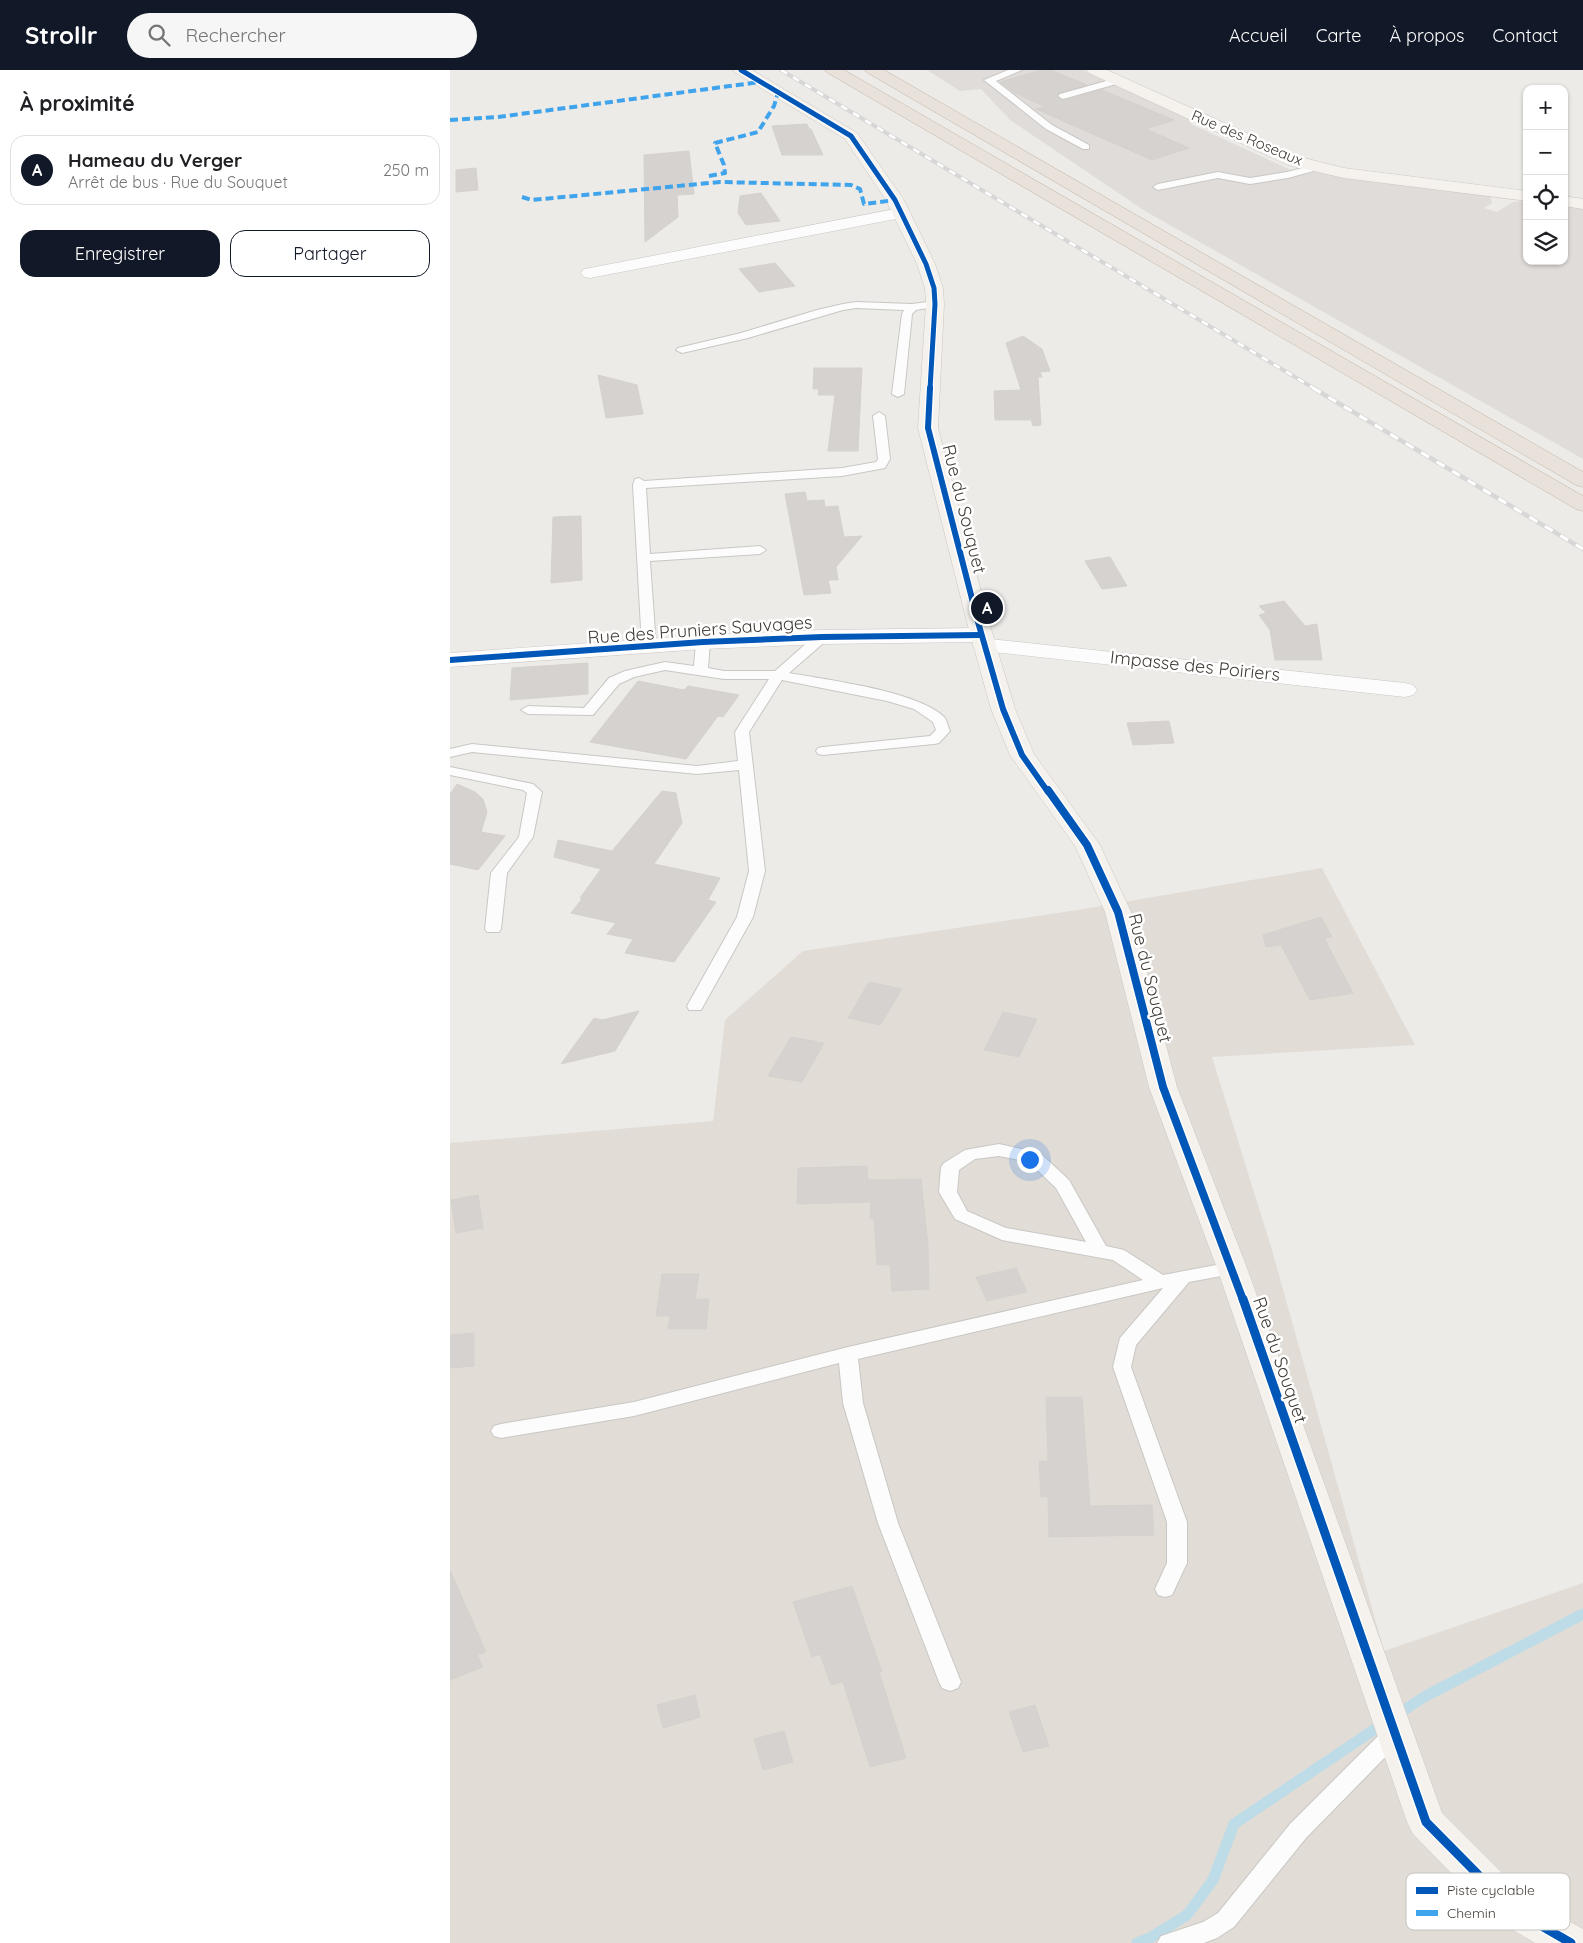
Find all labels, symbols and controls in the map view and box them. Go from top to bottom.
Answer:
search box [127,13,477,58]
text: Strollr [25,20,97,50]
icon: search [145,21,173,49]
text: Rechercher [185,23,286,47]
text: Accueil [1229,24,1288,47]
text: Carte [1316,24,1361,47]
text: À propos [1389,24,1465,47]
text: Contact [1493,24,1558,47]
map controls [1523,85,1568,265]
button: + [1523,85,1568,130]
text: À proximité [20,90,135,116]
street label: Rue des Roseaux [1189,106,1306,170]
button: − [1523,130,1568,175]
text: Hameau du Verger [68,148,242,172]
text: A [32,160,42,180]
text: 250 m [383,160,429,180]
text: Arrêt de bus · Rue du Souquet [68,172,288,192]
button: locate [1523,175,1568,220]
button: layers [1523,220,1568,265]
button: Enregistrer [20,230,220,277]
button: Partager [230,230,430,277]
street label: Rue du Souquet [937,442,992,576]
pin: A [971,589,1003,627]
street label: Rue des Pruniers Sauvages [587,610,813,649]
street label: Impasse des Poiriers [1109,645,1281,686]
street label: Rue du Souquet [1123,911,1178,1045]
your location [1017,1147,1043,1173]
street label: Rue du Souquet [1248,1294,1313,1426]
legend [1406,1873,1570,1930]
text: Piste cyclable [1447,1881,1535,1899]
text: Chemin [1447,1904,1496,1922]

